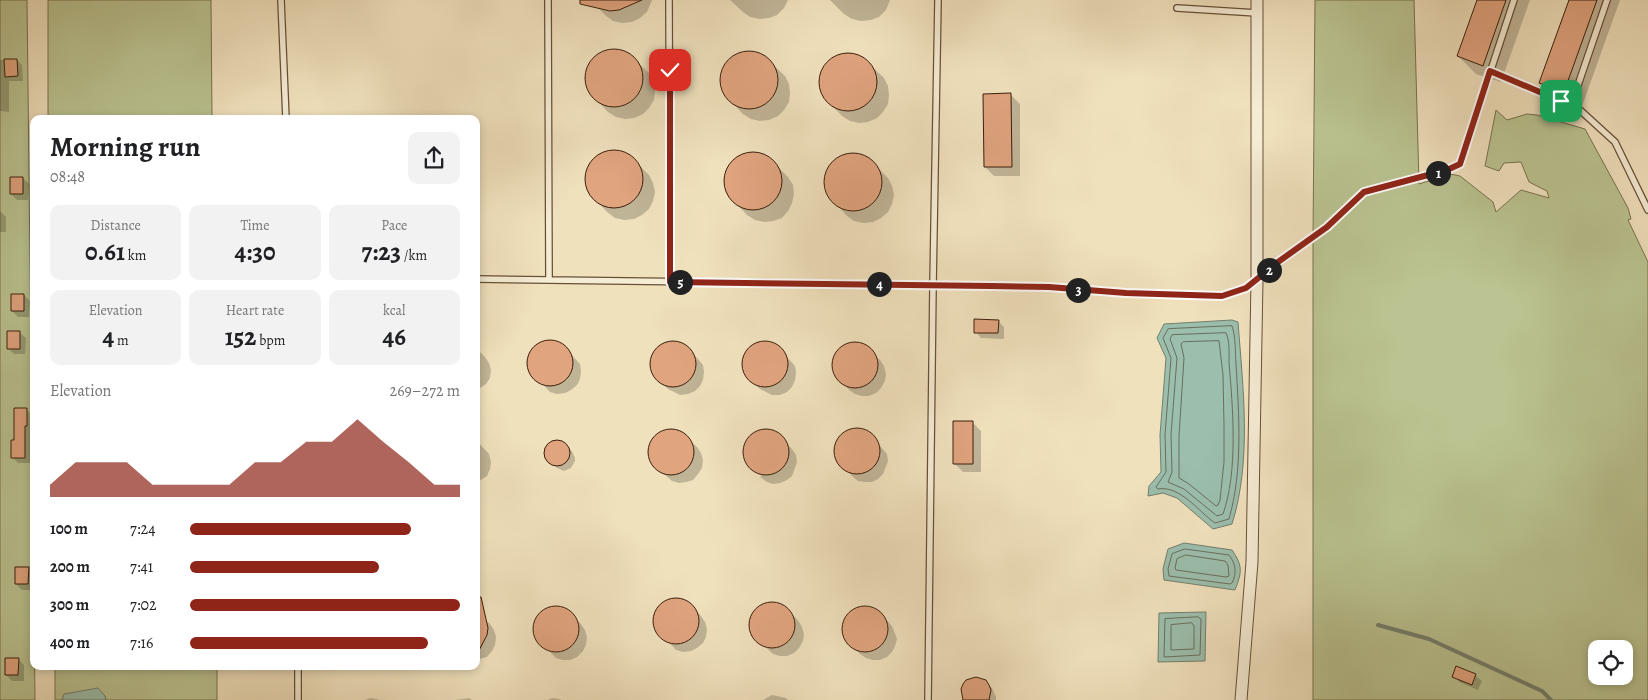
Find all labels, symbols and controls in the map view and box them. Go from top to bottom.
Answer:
pin [649,49,691,91]
icon: check [656,56,684,84]
pin [1540,80,1582,122]
icon: arrive [1547,87,1575,115]
text: Morning run [50,128,200,166]
button: share [408,132,460,184]
pin: 1 [1426,160,1450,186]
text: 1 [1436,164,1441,183]
text: 08:48 [50,166,85,188]
text: Distance [91,216,141,235]
text: Time [240,216,270,235]
text: Pace [381,216,407,235]
text: 0.61 [85,235,125,269]
text: 4:30 [234,235,276,269]
text: 7:23 [362,235,401,269]
text: km [125,246,146,265]
text: /km [401,246,427,265]
pin: 2 [1256,258,1282,282]
text: 2 [1266,261,1273,280]
pin: 5 [668,270,692,294]
pin: 4 [866,272,892,296]
text: 5 [678,273,683,292]
text: 4 [876,275,883,294]
pin: 3 [1066,278,1090,302]
text: 3 [1075,281,1082,300]
text: Elevation [89,301,143,320]
text: Heart rate [226,301,284,320]
text: kcal [383,301,406,320]
text: 4 [103,320,114,354]
text: 152 [225,320,256,354]
text: 46 [383,320,406,354]
text: m [114,331,129,350]
text: bpm [256,331,285,350]
text: Elevation [50,380,111,402]
text: 269–272 m [390,380,460,402]
text: 100 m [50,518,88,540]
text: 7:24 [130,518,155,540]
text: 200 m [50,556,90,578]
text: 7:41 [130,556,153,578]
text: 300 m [50,594,89,616]
text: 7:02 [130,594,157,616]
text: 400 m [50,632,90,654]
text: 7:16 [130,632,153,654]
map controls [1588,640,1633,685]
button: locate [1588,640,1633,685]

